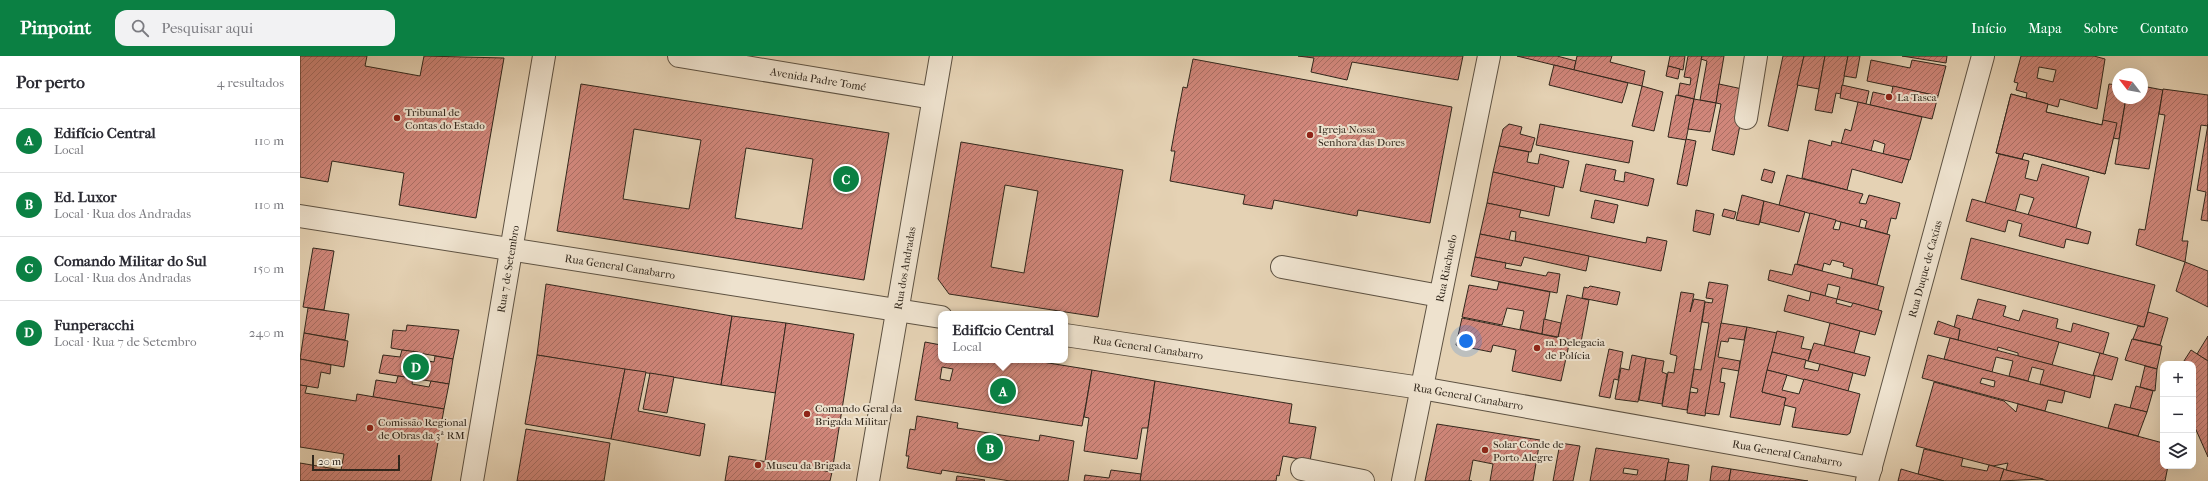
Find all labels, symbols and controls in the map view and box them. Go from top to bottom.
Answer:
search box [115,10,395,46]
text: Pinpoint [20,17,91,39]
icon: search [129,17,151,39]
text: Pesquisar aqui [161,19,253,37]
text: Início [1971,20,2006,37]
text: Mapa [2028,20,2062,37]
text: Sobre [2084,20,2118,37]
text: Contato [2140,20,2188,37]
street label: Avenida Padre Tomé [768,64,868,93]
north arrow [2112,68,2148,104]
text: Por perto [16,72,85,92]
text: 4 resultados [217,75,284,90]
place label: La Tasca [1897,91,1938,104]
marker: La Tasca [1884,92,1894,102]
place label: Tribunal de Contas do Estado [405,106,485,132]
marker: Tribunal de Contas do Estado [392,113,402,123]
place label: Igreja Nossa Senhora das Dores [1318,123,1405,149]
text: Edifício Central [54,124,156,142]
marker: Igreja Nossa Senhora das Dores [1305,130,1315,140]
text: A [25,133,33,148]
text: 110 m [254,133,284,148]
text: Local [54,142,84,157]
pin: C [833,164,859,194]
text: Ed. Luxor [54,188,117,206]
text: B [25,197,33,212]
text: 110 m [254,197,284,212]
text: Local · Rua dos Andradas [54,206,191,221]
street label: Rua Duque de Caxias [1905,219,1944,319]
street label: Rua 7 de Setembro [494,224,522,314]
street label: Rua dos Andradas [891,226,918,311]
street label: Rua Riachuelo [1433,233,1459,303]
street label: Rua General Canabarro [564,251,677,282]
text: Comando Militar do Sul [54,252,207,270]
text: C [25,261,33,276]
text: 150 m [253,261,284,276]
text: Local · Rua dos Andradas [54,270,191,285]
popup [938,311,1068,363]
text: Funperacchi [54,316,134,334]
text: Edifício Central [952,321,1054,339]
text: D [24,325,34,340]
text: 240 m [249,325,284,340]
your location [1456,331,1476,351]
street label: Rua General Canabarro [1092,333,1205,362]
text: Local · Rua 7 de Setembro [54,334,197,349]
place label: 1a. Delegacia de Polícia [1545,336,1606,362]
text: Local [952,339,982,354]
marker: 1a. Delegacia de Polícia [1532,343,1542,353]
pin: D [403,352,429,382]
map controls [2160,361,2196,469]
button: + [2160,361,2196,397]
pin: A [990,376,1016,406]
street label: Rua General Canabarro [1412,380,1525,413]
button: − [2160,397,2196,433]
place label: Comando Geral da Brigada Militar [815,402,903,428]
marker: Comando Geral da Brigada Militar [802,409,812,419]
place label: Comissão Regional de Obras da 3ª RM [378,416,467,442]
marker: Comissão Regional de Obras da 3ª RM [365,423,375,433]
pin: B [977,433,1003,463]
button: layers [2160,433,2196,469]
street label: Rua General Canabarro [1731,437,1844,469]
place label: Solar Conde de Porto Alegre [1493,438,1564,464]
marker: Solar Conde de Porto Alegre [1480,445,1490,455]
scale bar [312,453,400,472]
text: 20 m [318,455,341,468]
place label: Museu da Brigada [766,459,852,472]
marker: Museu da Brigada [753,460,763,470]

